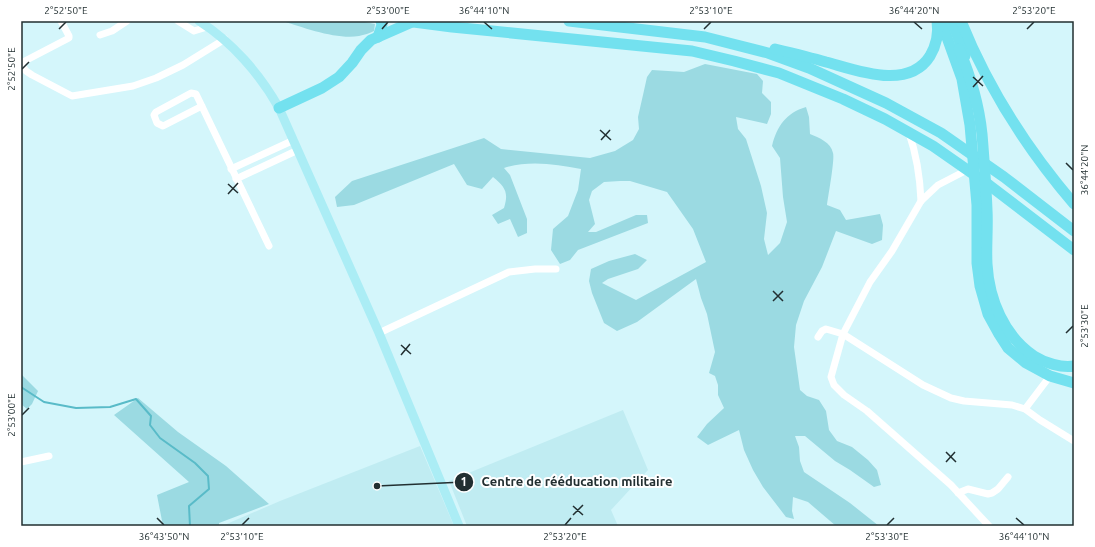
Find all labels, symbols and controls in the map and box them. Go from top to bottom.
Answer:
text: 2°52'50"E [44,5,88,16]
text: 2°53'00"E [366,5,410,16]
text: 36°44'10"N [459,5,509,16]
text: 2°53'10"E [689,5,733,16]
text: 36°44'20"N [889,5,939,16]
text: 2°53'20"E [1012,5,1056,16]
text: 2°52'50"E [6,47,17,91]
text: 36°44'20"N [1079,145,1090,195]
text: 2°53'30"E [1079,304,1090,348]
text: 2°53'00"E [6,393,17,437]
callout: Centre de rééducation militaire [454,469,680,494]
text: Centre de rééducation militaire [482,474,672,488]
text: 1 [461,475,467,488]
text: 36°43'50"N [139,531,189,542]
text: 2°53'10"E [220,531,264,542]
text: 2°53'20"E [543,531,587,542]
text: 2°53'30"E [865,531,909,542]
text: 36°44'10"N [999,531,1049,542]

